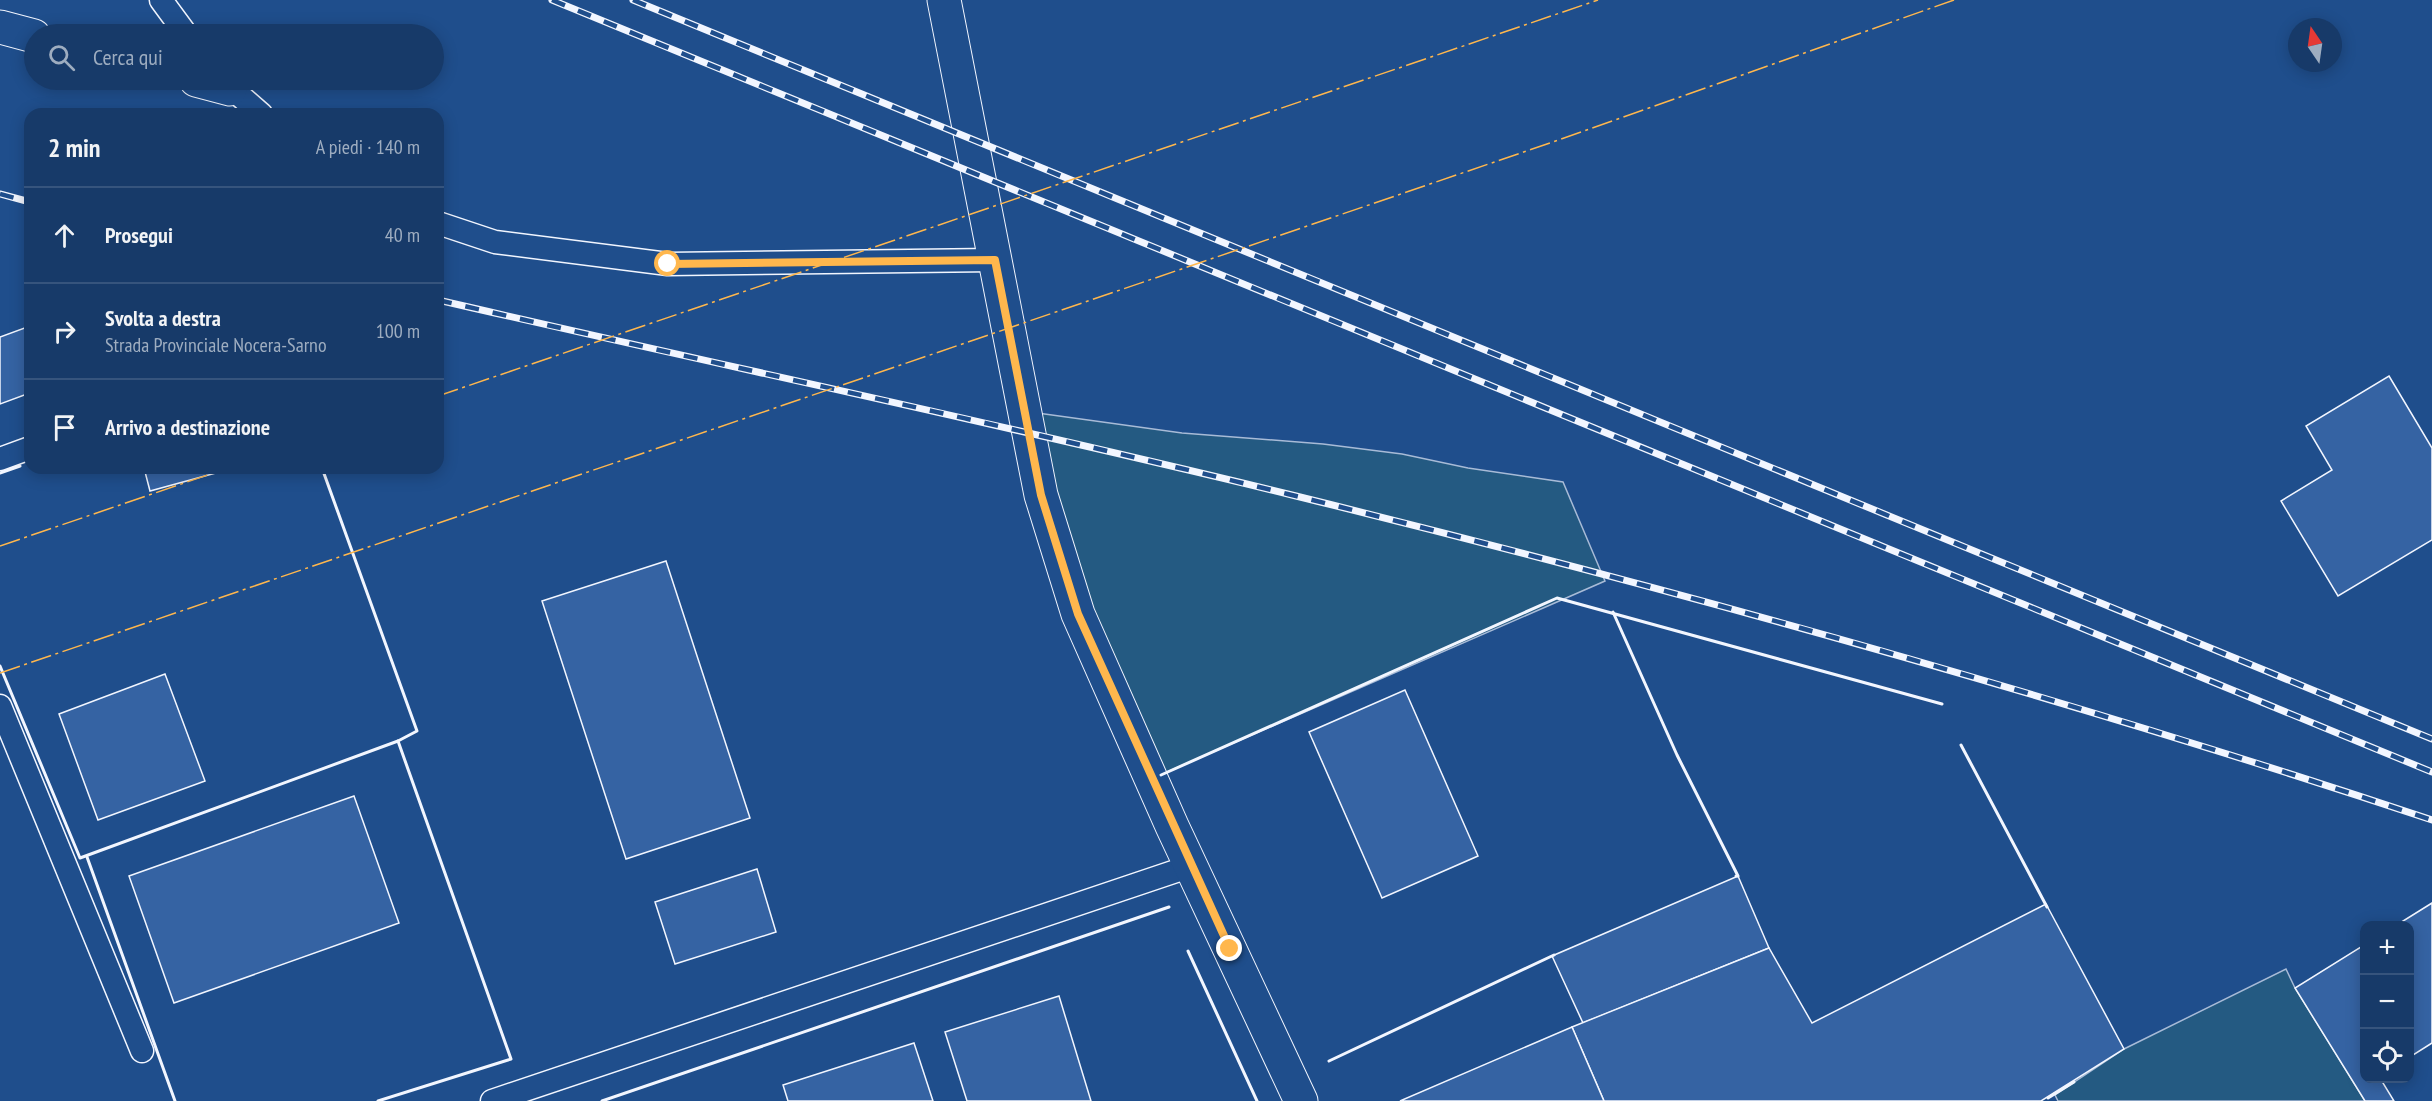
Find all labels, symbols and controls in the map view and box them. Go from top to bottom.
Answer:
north arrow [2288,18,2342,72]
search box [24,24,444,90]
icon: search [45,41,78,74]
text: Cerca qui [93,43,163,71]
text: 2 min [48,131,101,164]
text: A piedi · 140 m [316,134,420,160]
icon: ahead [48,219,81,252]
text: Prosegui [105,221,173,249]
text: 40 m [385,222,420,248]
route start [654,250,680,276]
text: Svolta a destra [105,304,221,332]
icon: right [48,315,81,348]
text: 100 m [376,318,420,344]
text: Strada Provinciale Nocera-Sarno [105,332,327,358]
icon: arrive [48,411,81,444]
text: Arrivo a destinazione [105,413,270,441]
map controls [2360,921,2414,1083]
button: + [2360,921,2414,975]
route end [1216,935,1242,961]
button: − [2360,975,2414,1029]
button: locate [2360,1029,2414,1083]

